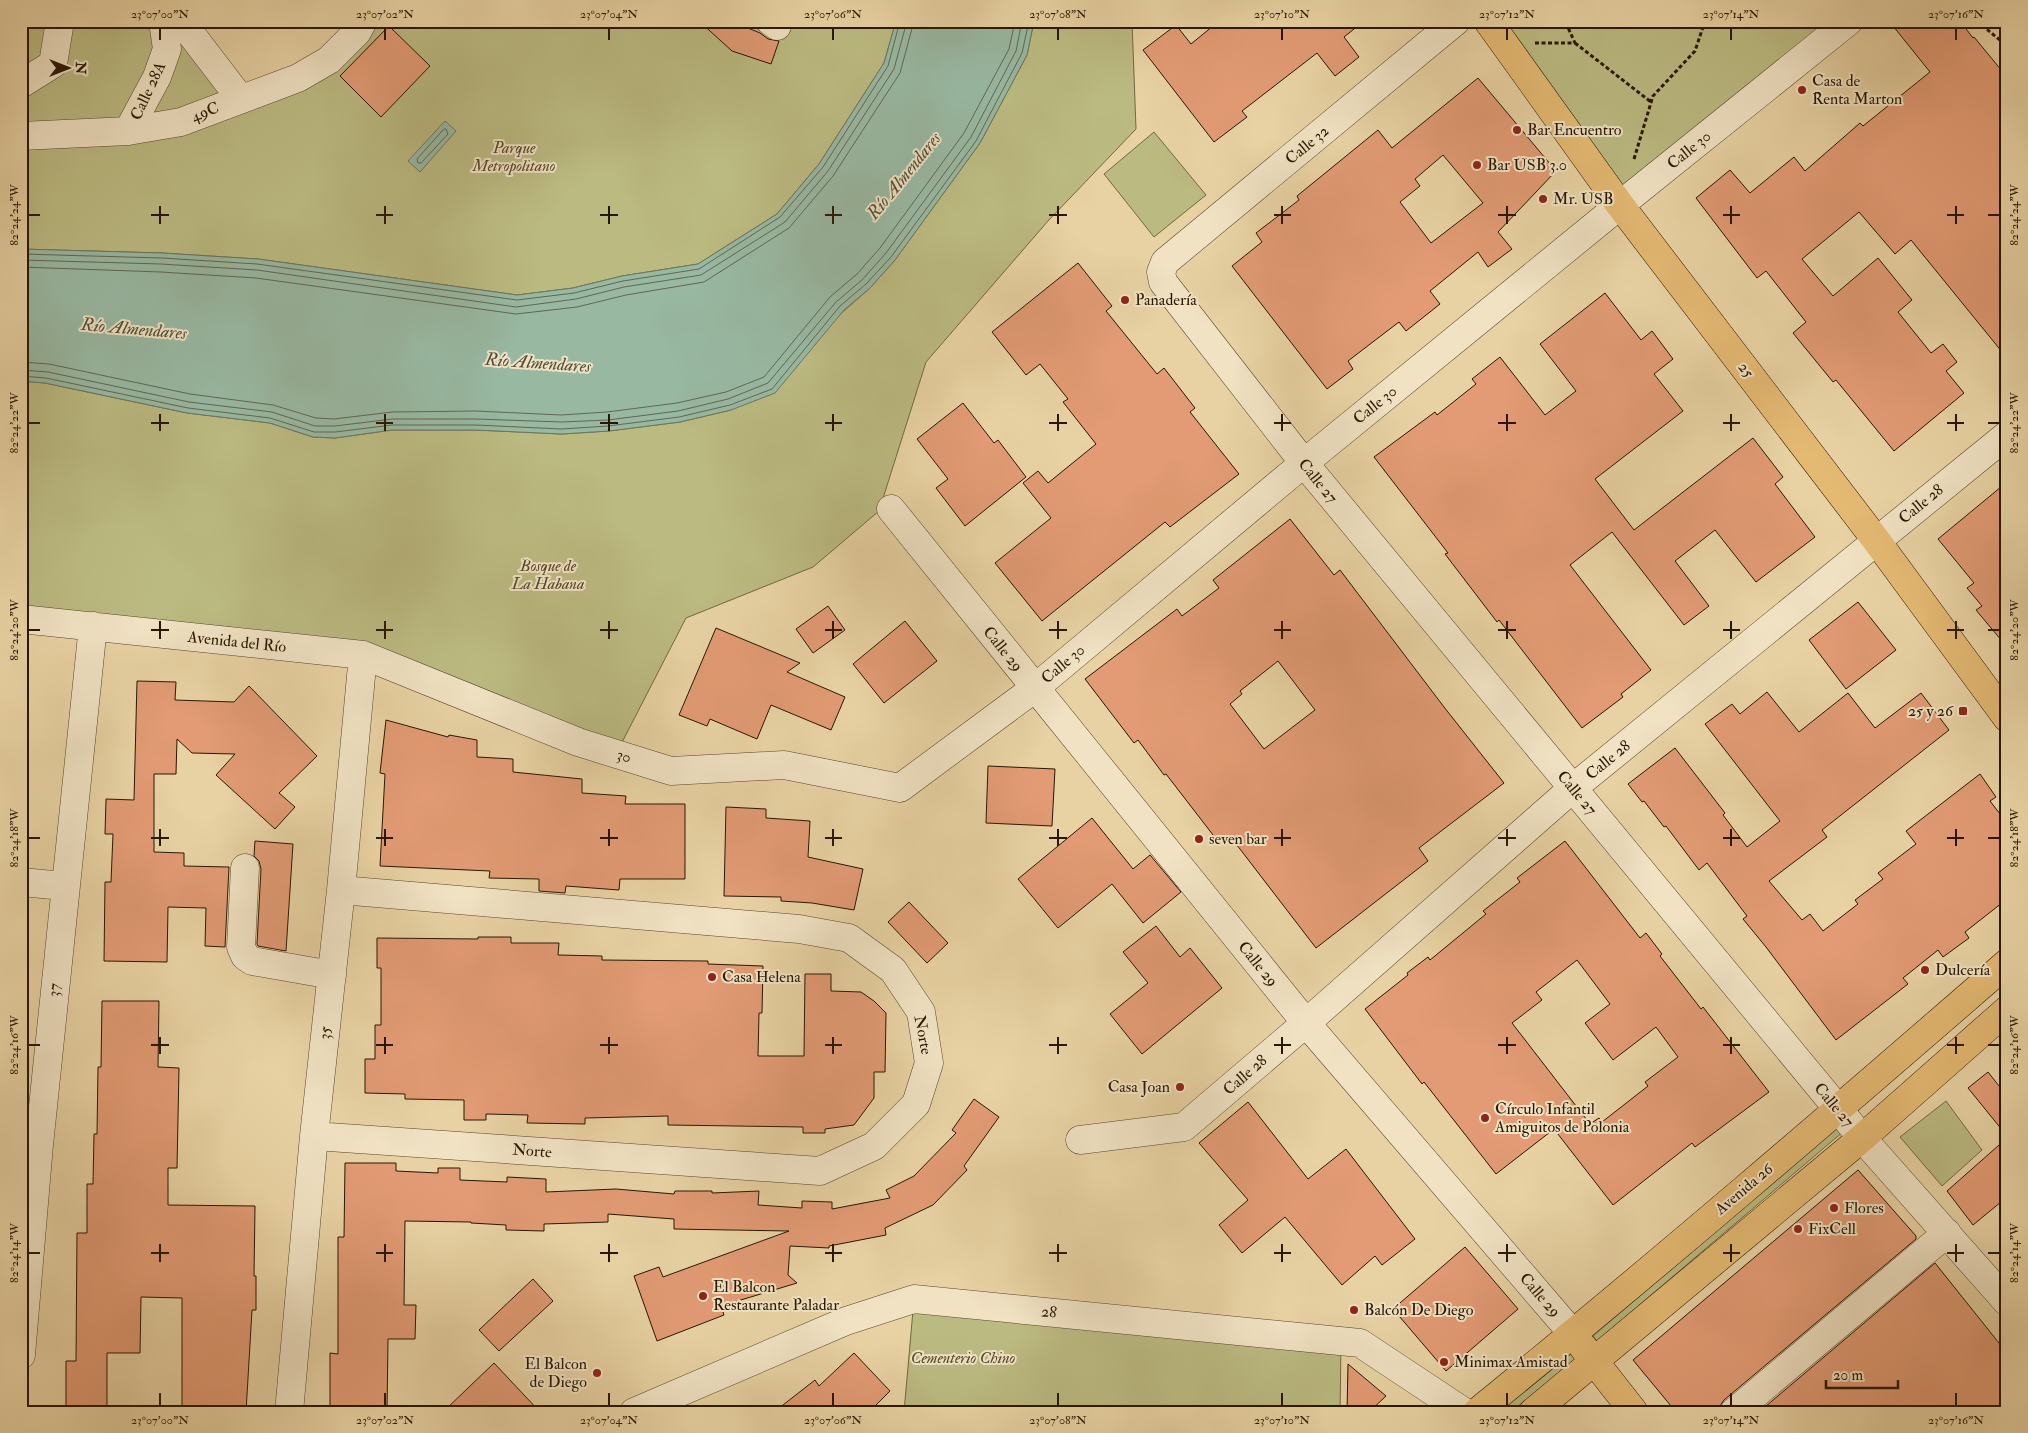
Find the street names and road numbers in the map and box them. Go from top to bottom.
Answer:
street label: Calle 28A [126,59,170,123]
street label: 49C [188,97,222,127]
street label: Calle 32 [1281,121,1333,169]
street label: Calle 30 [1663,126,1715,174]
street label: 25 [1733,358,1759,382]
street label: Calle 30 [1349,381,1401,429]
street label: Calle 27 [1294,455,1342,508]
street label: Calle 28 [1894,480,1948,528]
street label: Calle 29 [979,622,1027,676]
street label: Avenida del Río [186,627,287,657]
street label: Calle 30 [1037,640,1089,688]
street label: Calle 28 [1581,736,1635,784]
street label: 30 [614,744,634,768]
street label: Calle 27 [1553,767,1602,820]
street label: Calle 29 [1234,937,1282,991]
street label: 37 [43,982,65,998]
street label: Norte [909,1014,937,1057]
street label: 35 [314,1025,336,1041]
street label: Calle 28 [1219,1050,1272,1100]
street label: Calle 27 [1810,1079,1859,1132]
street label: Norte [512,1140,553,1162]
street label: Avenida 26 [1710,1158,1778,1220]
street label: Calle 29 [1515,1269,1565,1321]
street label: 28 [1040,1301,1058,1323]

